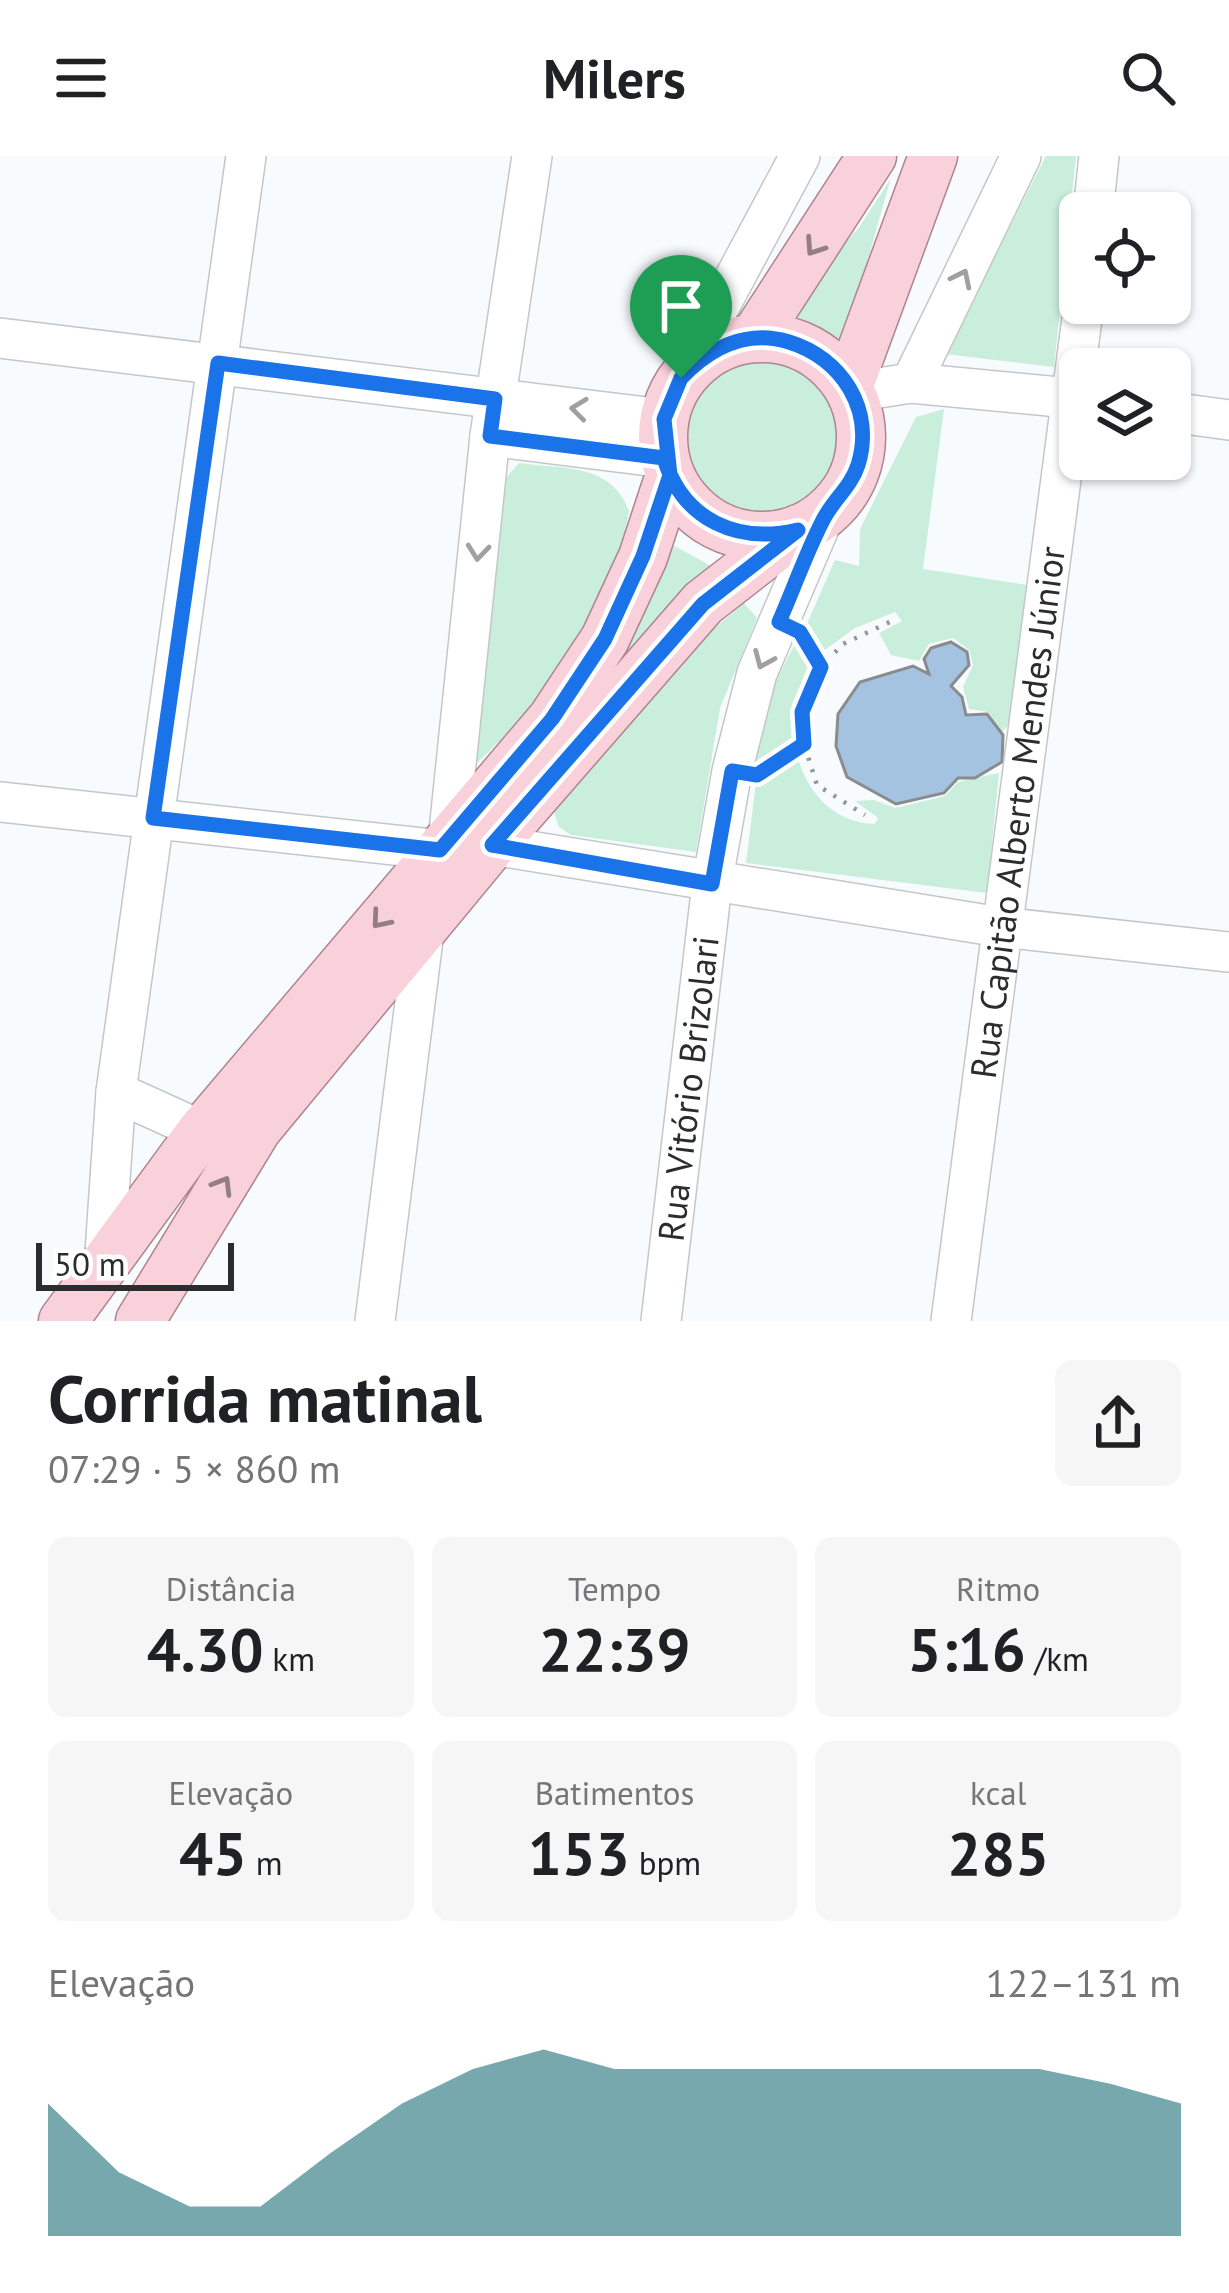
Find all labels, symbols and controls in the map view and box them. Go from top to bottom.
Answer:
text: Milers [543,43,686,113]
icon: menu [48,45,114,111]
icon: search [1115,45,1181,111]
map controls [1059,192,1191,480]
button: locate [1059,192,1191,324]
one-way arrow [806,234,828,256]
pin [630,255,732,378]
one-way arrow [948,269,971,290]
icon: arrive [648,273,714,339]
button: layers [1059,348,1191,480]
one-way arrow [570,397,589,423]
one-way arrow [466,543,491,562]
street label: Rua Capitão Alberto Mendes Júnior [959,544,1075,1081]
one-way arrow [753,649,777,670]
one-way arrow [373,906,394,928]
street label: Rua Vitório Brizolari [646,933,729,1244]
one-way arrow [208,1176,231,1198]
scale bar [36,1237,234,1290]
text: 50 m [54,1242,126,1285]
text: Corrida matinal [48,1355,482,1440]
button: share [1055,1360,1181,1486]
text: 07:29 · 5 × 860 m [48,1443,340,1494]
text: Distância [166,1567,296,1610]
text: Tempo [568,1567,661,1610]
text: Ritmo [956,1567,1040,1610]
text: 4.30 [147,1610,264,1688]
text: 22:39 [538,1610,691,1688]
text: 5:16 [908,1610,1026,1688]
text: km [264,1637,315,1680]
text: /km [1026,1637,1089,1680]
text: Elevação [169,1771,293,1814]
text: Batimentos [535,1771,694,1814]
text: kcal [970,1771,1026,1814]
text: 45 [179,1814,247,1892]
text: 153 [528,1814,630,1892]
text: 285 [947,1814,1049,1892]
text: m [247,1841,283,1884]
text: bpm [630,1841,701,1884]
text: Elevação [48,1957,195,2008]
text: 122–131 m [986,1957,1181,2008]

